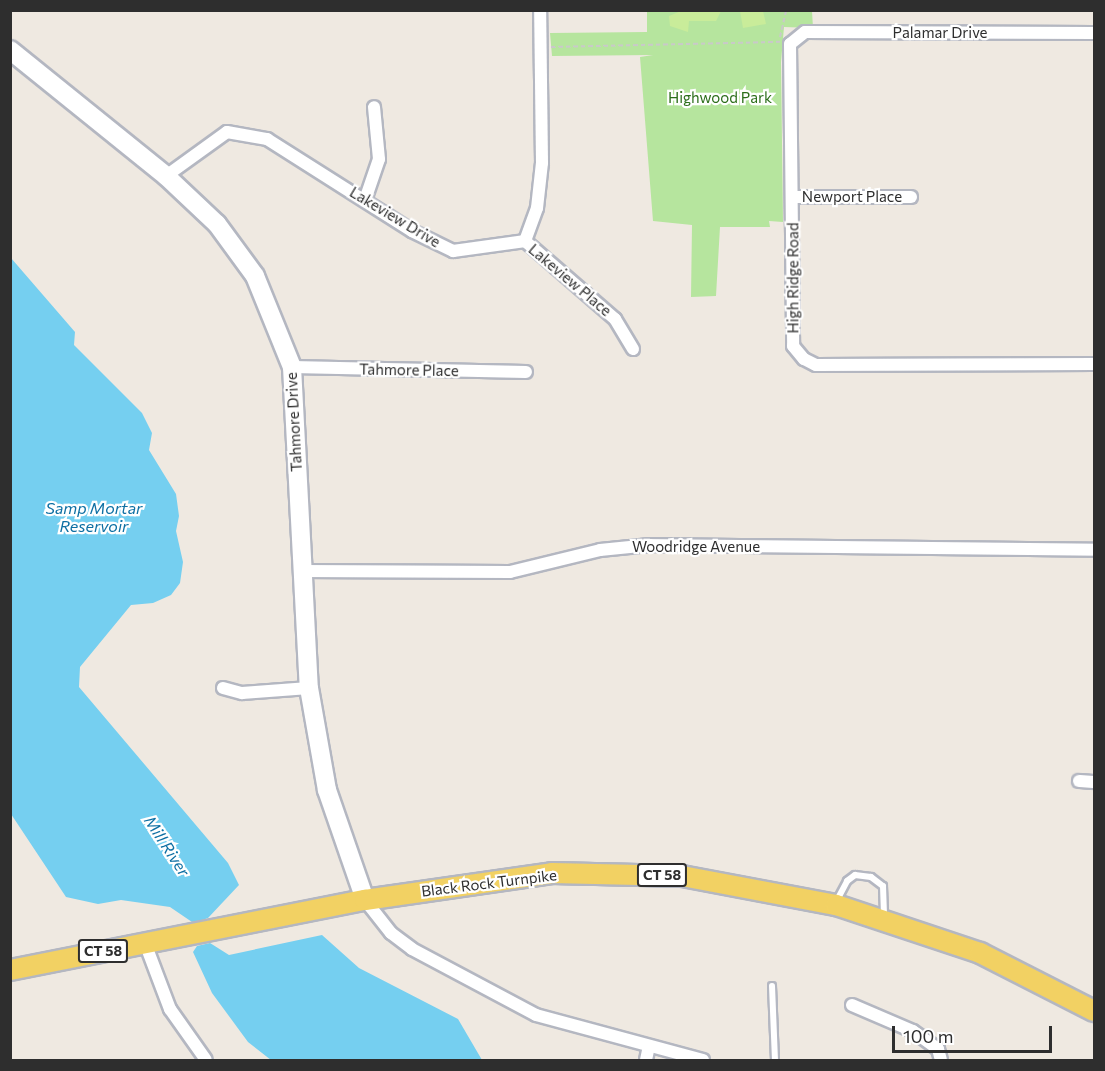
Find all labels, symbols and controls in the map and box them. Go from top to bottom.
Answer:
street label: Palamar Drive [893,24,987,42]
park label: Highwood Park [668,89,772,107]
street label: Lakeview Drive [347,183,443,251]
street label: Newport Place [802,188,902,206]
street label: High Ridge Road [784,222,802,334]
street label: Lakeview Place [525,240,615,320]
street label: Tahmore Place [359,360,459,380]
street label: Tahmore Drive [282,372,306,472]
water label: Samp Mortar Reservoir [46,498,142,536]
street label: Woodridge Avenue [632,538,760,556]
water label: Mill River [140,812,194,880]
road number: CT 58 [636,864,688,886]
street label: Black Rock Turnpike [420,866,558,900]
road number: CT 58 [78,940,128,962]
scale bar [895,1014,1056,1052]
text: 100 m [903,1025,953,1047]

